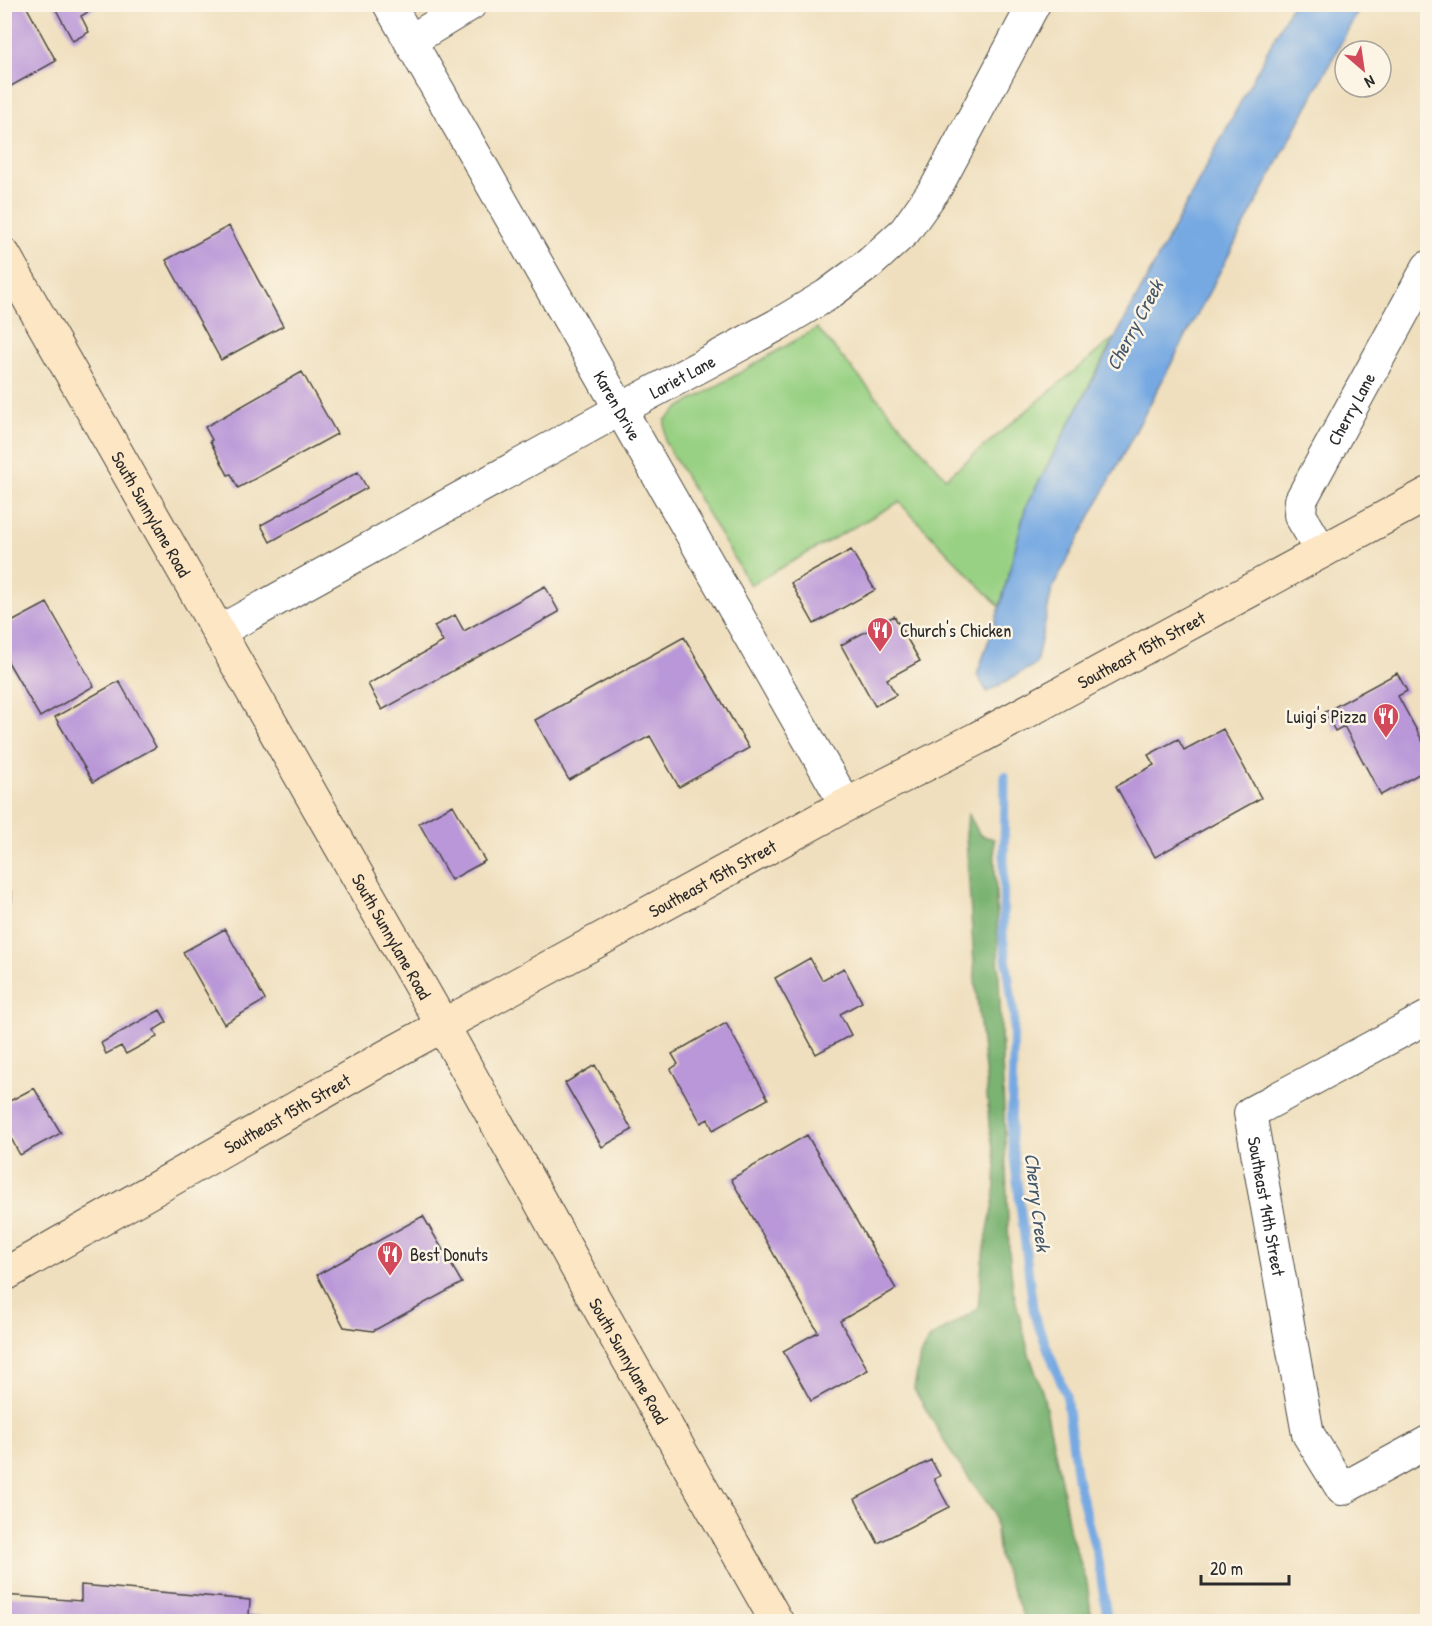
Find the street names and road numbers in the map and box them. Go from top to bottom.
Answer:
street label: Lariet Lane [645,348,719,404]
street label: Karen Drive [588,366,648,445]
street label: Cherry Lane [1321,368,1381,450]
street label: South Sunnylane Road [106,447,197,581]
street label: Southeast 15th Street [1073,604,1210,694]
street label: Southeast 15th Street [644,833,781,923]
street label: South Sunnylane Road [346,869,438,1004]
street label: Southeast 15th Street [219,1067,356,1159]
street label: Southeast 14th Street [1242,1135,1292,1279]
street label: South Sunnylane Road [583,1293,675,1428]

